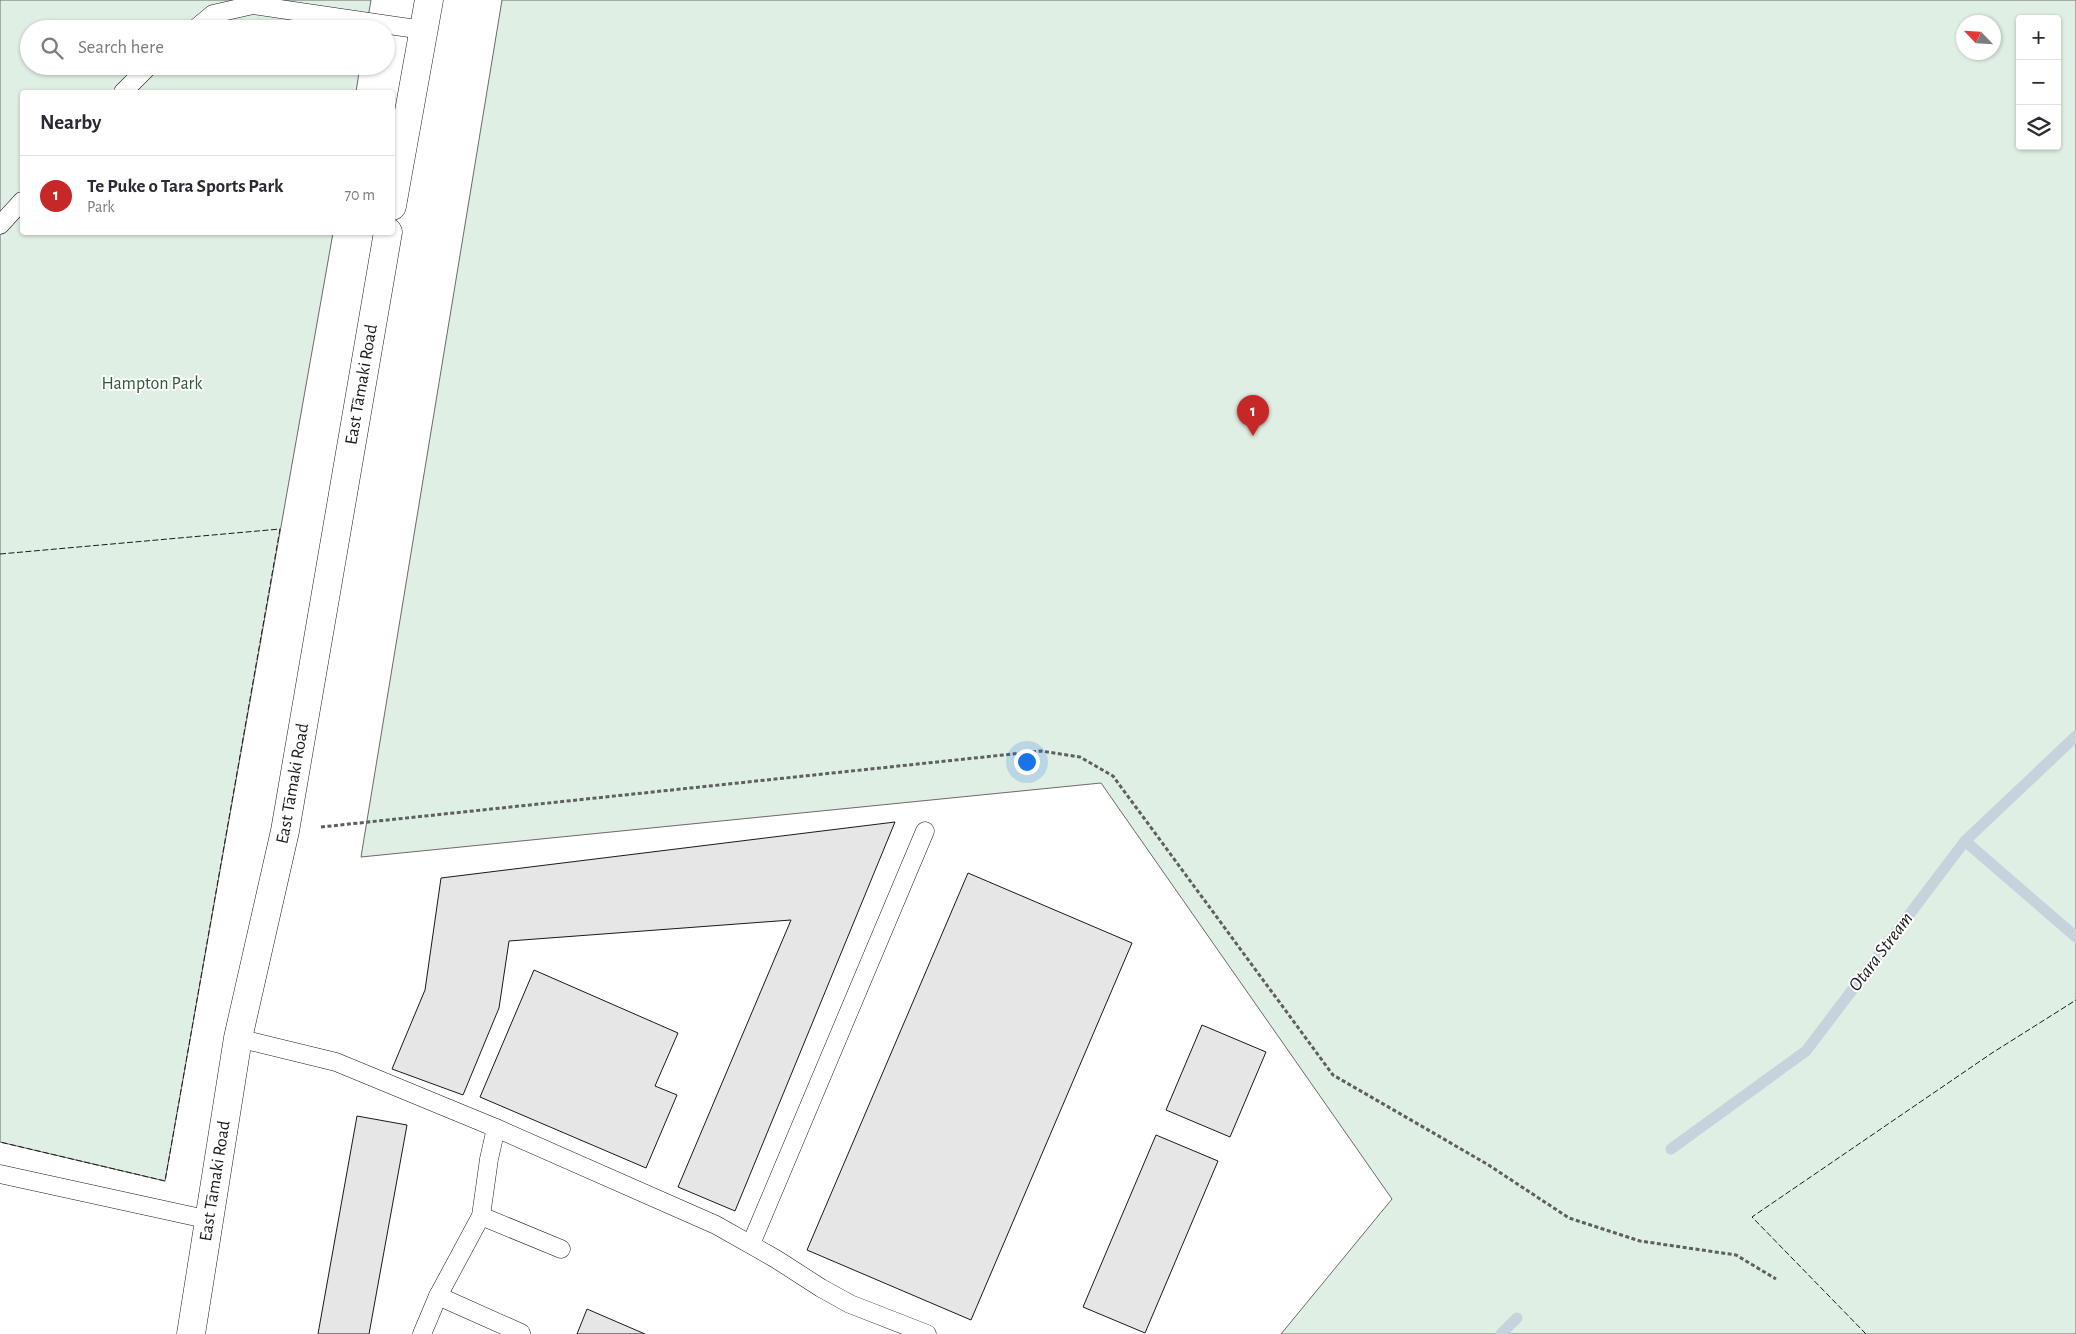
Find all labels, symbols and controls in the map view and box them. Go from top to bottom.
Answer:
north arrow [1956,15,2001,60]
map controls [2016,15,2061,150]
button: + [2016,15,2061,60]
search box [20,20,395,75]
icon: search [38,34,66,62]
text: Search here [78,38,164,57]
button: − [2016,60,2061,105]
button: layers [2016,105,2061,150]
text: Nearby [40,112,101,133]
text: Te Puke o Tara Sports Park [87,177,283,196]
text: 1 [53,187,59,203]
text: 70 m [344,187,375,203]
text: Park [87,199,115,215]
street label: East Tāmaki Road [343,323,381,446]
park label: Hampton Park [101,375,203,393]
pin: 1 [1237,395,1269,436]
street label: East Tāmaki Road [273,722,312,846]
your location [1014,749,1040,775]
water label: Otara Stream [1845,909,1917,995]
street label: East Tāmaki Road [197,1119,234,1243]

